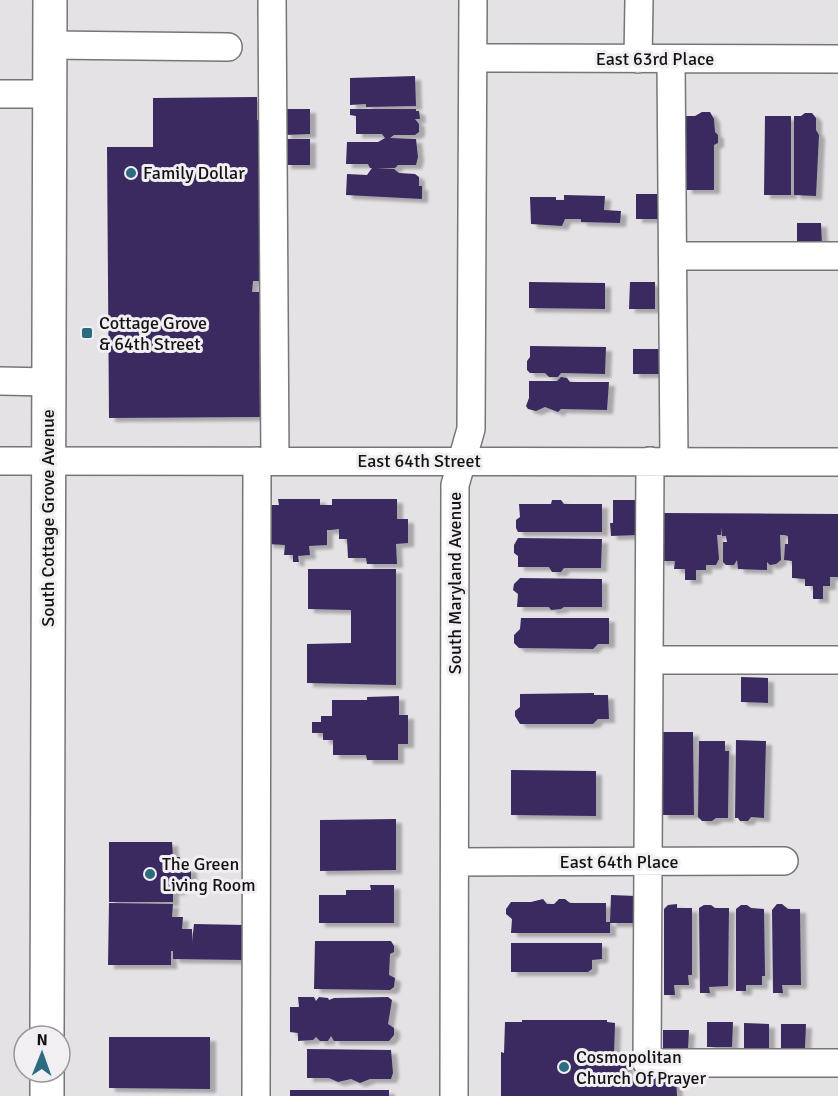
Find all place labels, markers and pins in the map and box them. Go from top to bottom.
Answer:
place label: Family Dollar [143,162,245,184]
marker: Family Dollar [124,166,138,180]
place label: Cottage Grove & 64th Street [99,312,207,355]
marker: Cottage Grove & 64th Street [80,326,94,340]
place label: The Green Living Room [162,853,256,896]
marker: The Green Living Room [143,867,157,881]
place label: Cosmopolitan Church Of Prayer [576,1046,706,1089]
marker: Cosmopolitan Church Of Prayer [557,1060,571,1074]

